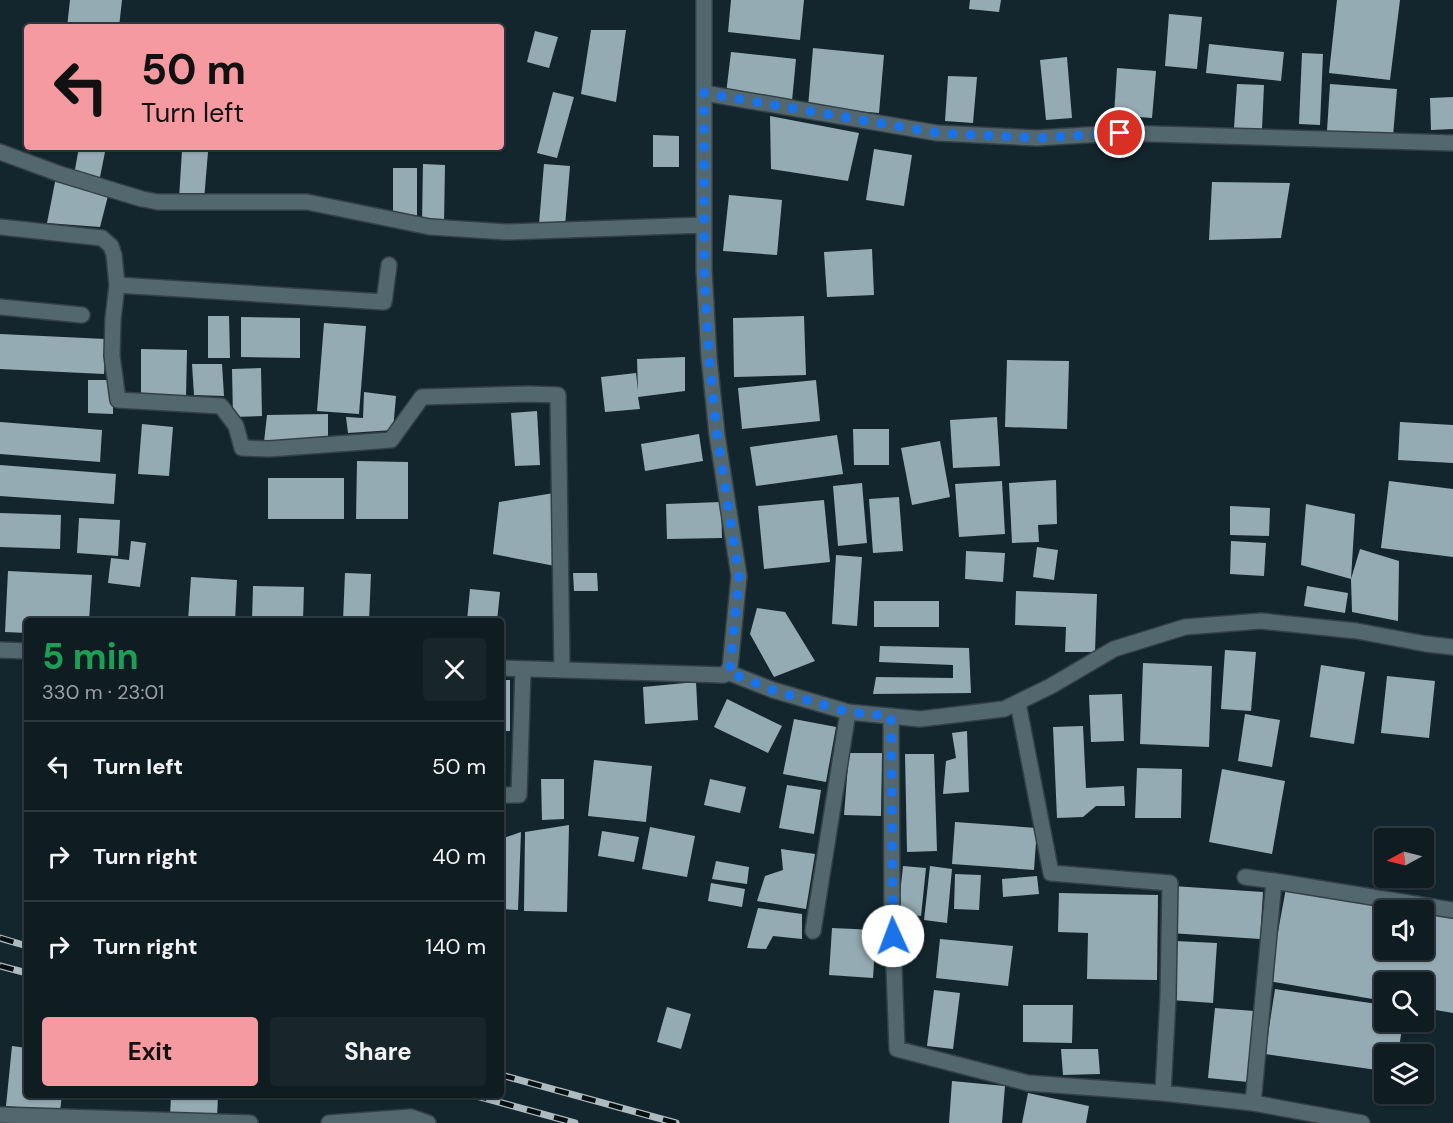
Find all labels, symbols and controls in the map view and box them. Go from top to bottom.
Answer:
text: 50 m [141,42,246,97]
icon: left [42,48,120,126]
text: Turn left [141,95,244,130]
pin [1094,107,1145,158]
icon: arrive [1103,116,1136,149]
text: 5 min [42,633,139,680]
button: close [423,638,486,701]
text: 330 m · 23:01 [42,679,164,705]
icon: left [42,750,75,783]
text: Turn left [93,752,183,781]
text: 50 m [432,752,486,781]
north arrow [1374,828,1434,888]
map controls [1374,828,1434,1104]
icon: right [42,840,75,873]
text: Turn right [93,842,198,871]
text: 40 m [432,842,486,871]
button: sound [1374,900,1434,960]
position arrow [861,904,925,968]
icon: right [42,930,75,963]
text: Turn right [93,932,198,961]
text: 140 m [425,932,486,961]
button: search [1374,972,1434,1032]
button: Exit [42,1017,258,1086]
button: Share [270,1017,486,1086]
button: layers [1374,1044,1434,1104]

